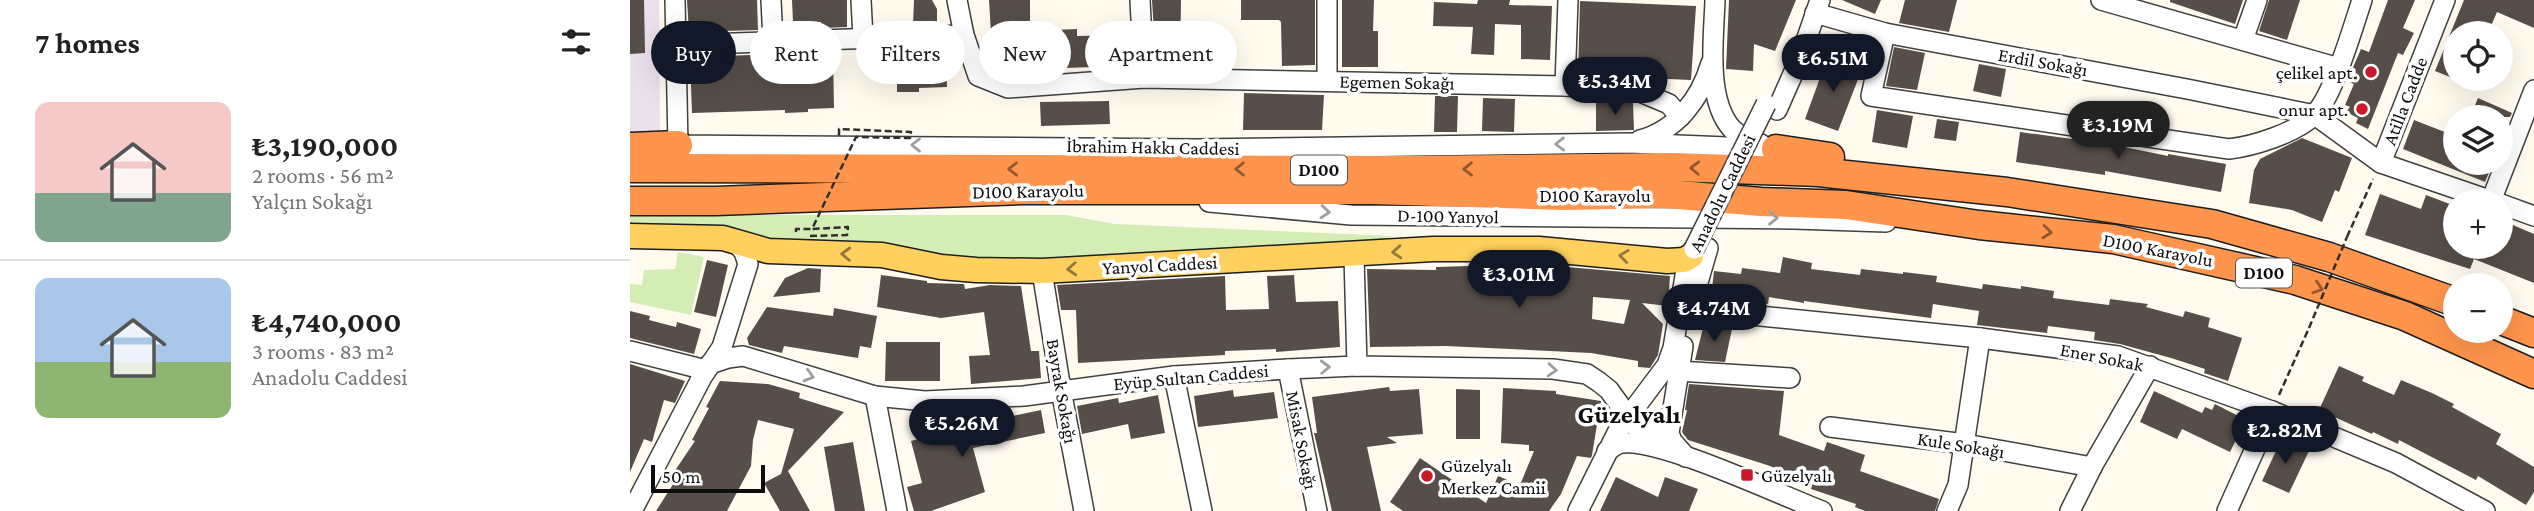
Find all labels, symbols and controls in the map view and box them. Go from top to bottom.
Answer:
chip: Buy [651,21,736,84]
chip: Rent [750,21,842,84]
chip: Filters [856,21,965,84]
chip: New [979,21,1071,84]
chip: Apartment [1085,21,1237,84]
map controls [2443,21,2513,343]
button: locate [2443,21,2513,91]
icon: filters [557,23,595,61]
text: 7 homes [35,26,140,59]
pin: ₺6.51M [1776,34,1890,94]
text: ₺6.51M [1798,44,1868,70]
street label: Erdil Sokağı [1997,44,2089,80]
street label: Atilla Cadde [2379,54,2431,148]
pin: ₺5.34M [1558,58,1672,117]
place label: çelikel apt. [2276,62,2357,83]
marker: çelikel apt. [2363,64,2379,80]
text: ₺5.34M [1578,67,1652,93]
street label: Egemen Sokağı [1339,70,1455,94]
place label: onur apt. [2279,99,2348,120]
marker: onur apt. [2354,101,2370,117]
pin: ₺3.19M [2061,102,2175,161]
button: layers [2443,105,2513,175]
text: ₺3.19M [2083,111,2153,137]
text: ₺3,190,000 [252,129,398,162]
icon: home [91,130,175,214]
street label: Anadolu Caddesi [1684,131,1760,255]
street label: İbrahim Hakkı Caddesi [1066,135,1240,159]
one-way arrow [911,137,921,153]
one-way arrow [1555,137,1566,152]
road number: D100 [1291,155,1347,184]
one-way arrow [1690,160,1701,175]
one-way arrow [1007,161,1018,177]
one-way arrow [1235,161,1245,177]
text: 2 rooms · 56 m² [252,162,394,188]
one-way arrow [1462,162,1473,177]
street label: D100 Karayolu [972,180,1084,202]
street label: D100 Karayolu [1539,185,1651,206]
text: Yalçın Sokağı [252,188,373,214]
button: + [2443,189,2513,259]
one-way arrow [1319,205,1331,220]
street label: D-100 Yanyol [1397,205,1499,227]
one-way arrow [1768,211,1779,226]
one-way arrow [2041,225,2053,240]
street label: D100 Karayolu [2101,229,2215,271]
one-way arrow [1391,244,1402,259]
one-way arrow [840,246,851,262]
one-way arrow [1618,249,1630,264]
pin: ₺3.01M [1462,250,1576,310]
street label: Yanyol Caddesi [1102,252,1218,278]
road number: D100 [2236,258,2292,288]
text: ₺3.01M [1483,260,1555,286]
one-way arrow [1066,262,1077,277]
button: − [2443,273,2513,343]
one-way arrow [2311,279,2323,294]
pin: ₺4.74M [1657,284,1771,344]
text: ₺4.74M [1678,294,1750,320]
text: ₺4,740,000 [252,305,401,338]
icon: home [91,306,175,390]
street label: Bayrak Sokağı [1042,337,1082,445]
text: 3 rooms · 83 m² [252,338,394,364]
street label: Ener Sokak [2059,339,2146,376]
street label: Eyüp Sultan Caddesi [1113,360,1269,394]
one-way arrow [1320,360,1331,375]
one-way arrow [1547,362,1558,377]
text: Anadolu Caddesi [252,364,408,390]
one-way arrow [802,367,814,382]
street label: Misak Sokağı [1282,389,1322,491]
pin: ₺5.26M [905,400,1019,459]
district label: Güzelyalı [1577,400,1681,429]
pin: ₺2.82M [2228,406,2342,466]
text: ₺5.26M [925,409,999,435]
text: ₺2.82M [2248,416,2322,442]
street label: Kule Sokağı [1916,428,2006,462]
place label: Güzelyalı Merkez Camii [1441,455,1546,498]
scale bar [651,462,765,494]
place label: Güzelyalı [1761,465,1832,486]
text: 50 m [662,466,701,487]
marker: Güzelyalı [1739,467,1755,483]
marker: Güzelyalı Merkez Camii [1419,468,1435,484]

